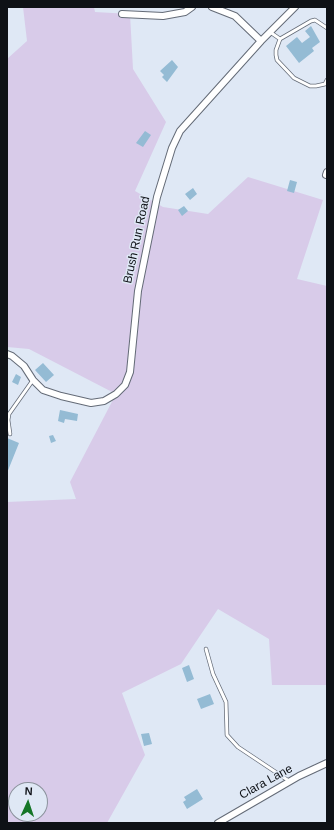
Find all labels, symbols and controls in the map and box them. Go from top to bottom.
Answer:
street label: Brush Run Road [121,195,153,285]
street label: Clara Lane [237,761,295,803]
north arrow [8,782,48,822]
text: N [24,785,33,797]

